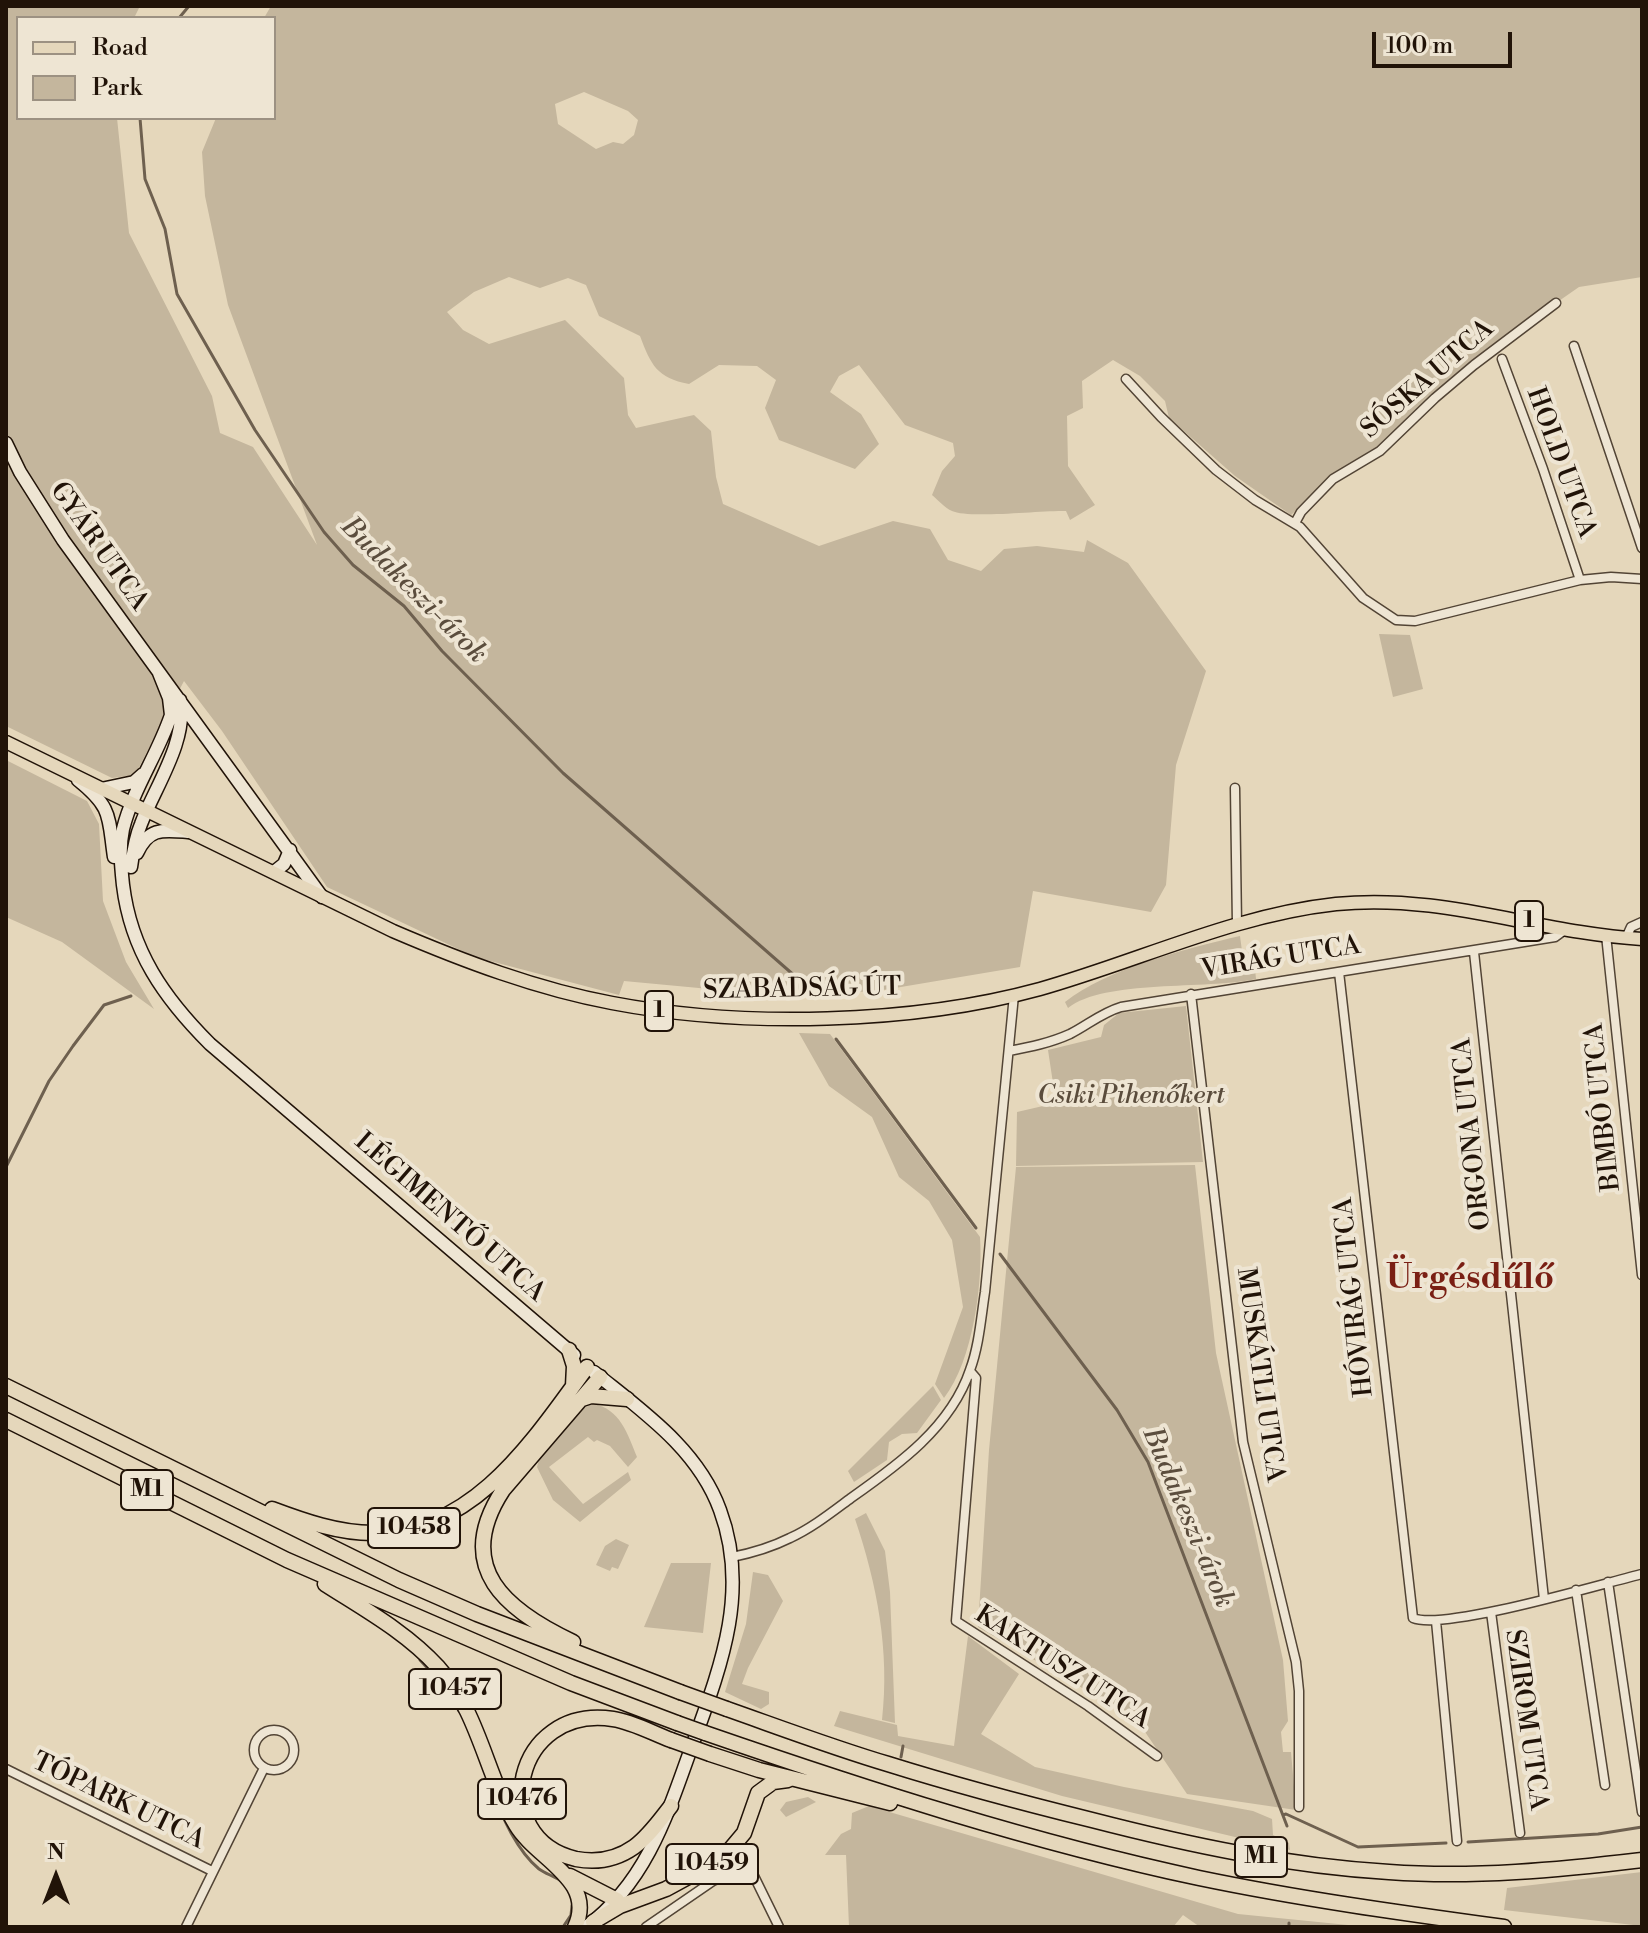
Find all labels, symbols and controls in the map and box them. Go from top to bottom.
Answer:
legend [16,16,276,120]
scale bar [1376,16,1516,66]
text: 100 m [1386,31,1453,61]
text: Road [92,33,148,63]
text: Park [92,73,142,103]
street label: SÓSKA UTCA [1355,314,1501,446]
street label: HOLD UTCA [1518,384,1602,542]
street label: GYÁR UTCA [42,477,154,617]
water label: Budakeszi-árok [333,511,493,671]
road number: 1 [1515,901,1543,941]
street label: VIRÁG UTCA [1199,931,1363,987]
street label: SZABADSÁG ÚT [703,973,901,1007]
road number: 1 [645,991,673,1031]
street label: BIMBÓ UTCA [1580,1022,1628,1192]
street label: ORGONA UTCA [1447,1036,1499,1232]
park label: Csiki Pihenőkert [1037,1081,1225,1113]
street label: LÉGIMENTŐ UTCA [347,1127,551,1309]
street label: HÓVIRÁG UTCA [1329,1196,1381,1398]
district label: Ürgésdűlő [1386,1260,1554,1300]
street label: MUSKÁTLI UTCA [1228,1266,1290,1484]
water label: Budakeszi-árok [1134,1423,1240,1613]
road number: M1 [121,1470,173,1510]
road number: 10458 [368,1508,460,1548]
street label: KAKTUSZ UTCA [969,1600,1155,1736]
street label: SZIROM UTCA [1497,1628,1553,1812]
road number: 10457 [409,1669,501,1709]
street label: TÓPARK UTCA [27,1747,209,1857]
road number: 10476 [478,1779,566,1819]
north arrow [16,1837,96,1917]
road number: M1 [1235,1837,1287,1877]
text: N [47,1839,65,1866]
road number: 10459 [666,1844,758,1884]

